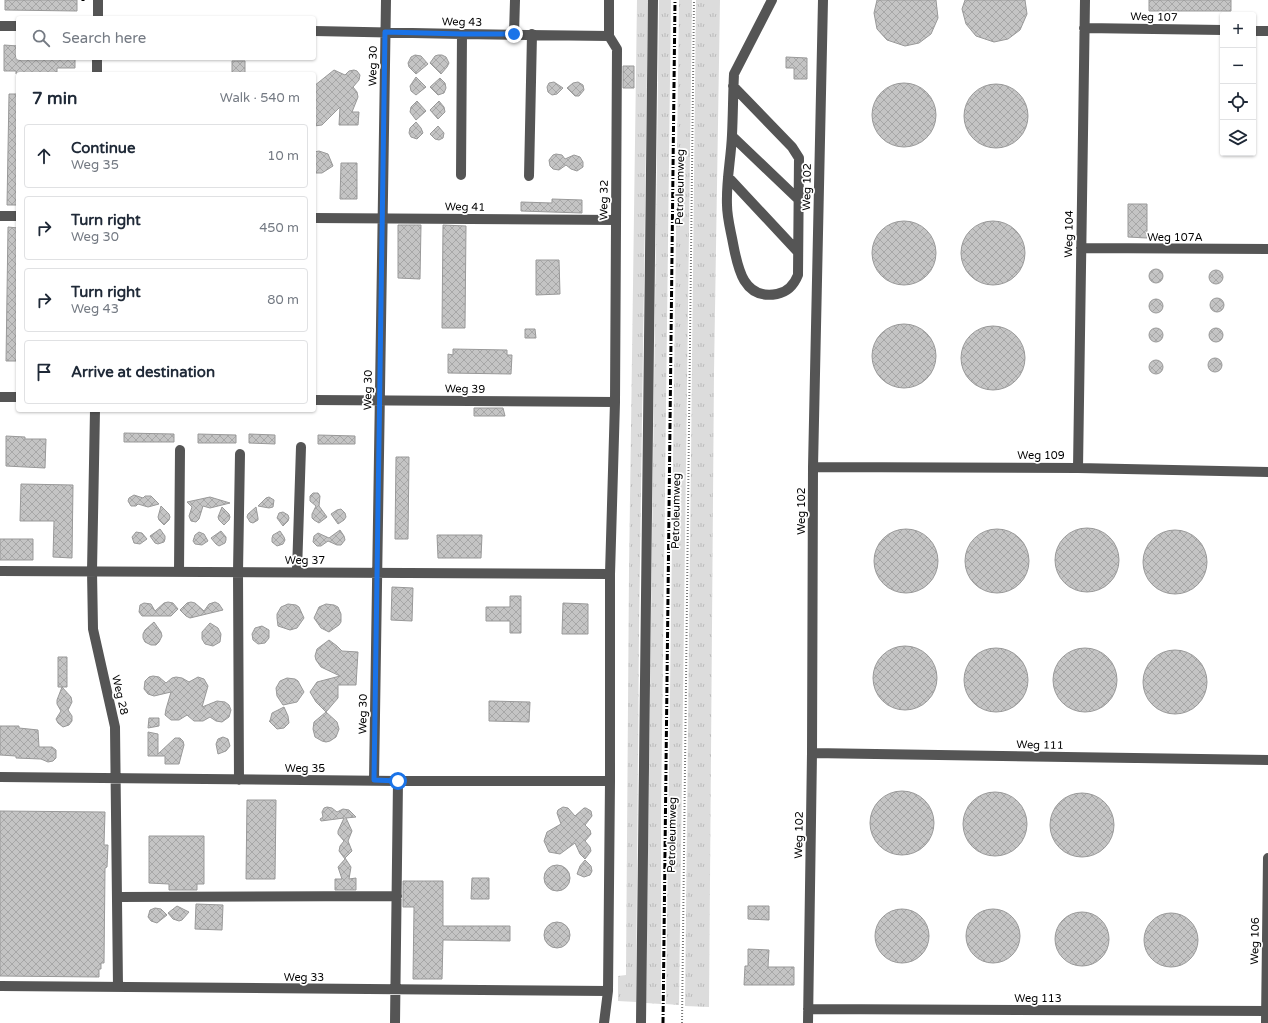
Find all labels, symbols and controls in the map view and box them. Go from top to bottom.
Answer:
street label: Weg 107 [1130,10,1178,24]
map controls [1220,12,1256,156]
button: + [1220,12,1256,48]
street label: Weg 43 [442,15,482,29]
search box [16,16,316,60]
route end [505,25,523,43]
icon: search [30,27,52,49]
text: Search here [62,29,146,47]
street label: Weg 30 [366,46,380,86]
button: − [1220,48,1256,84]
button: locate [1220,84,1256,120]
text: 7 min [32,88,77,109]
text: Walk · 540 m [220,90,300,106]
button: layers [1220,120,1256,156]
text: Continue [71,139,135,157]
icon: ahead [33,145,55,167]
text: 10 m [267,148,299,164]
street label: Petroleumweg [673,149,687,225]
text: Weg 35 [71,157,119,173]
street label: Weg 102 [800,163,814,211]
street label: Weg 32 [597,180,611,220]
street label: Weg 41 [445,200,485,214]
street label: Weg 104 [1062,210,1076,258]
text: Turn right [71,211,141,229]
icon: right [33,217,55,239]
text: 450 m [259,220,299,236]
text: Weg 30 [71,229,119,245]
street label: Weg 107A [1147,231,1203,244]
text: Turn right [71,283,141,301]
icon: right [33,289,55,311]
text: 80 m [267,292,299,308]
text: Weg 43 [71,301,119,317]
icon: arrive [33,361,55,383]
text: Arrive at destination [71,363,215,381]
street label: Weg 30 [361,370,375,410]
street label: Weg 39 [445,382,485,396]
street label: Weg 109 [1017,449,1065,462]
street label: Petroleumweg [669,473,683,549]
street label: Weg 102 [795,487,808,535]
street label: Weg 37 [285,554,325,567]
street label: Weg 28 [109,674,131,716]
street label: Weg 30 [356,694,370,734]
street label: Weg 111 [1016,738,1064,752]
street label: Weg 35 [285,762,325,775]
route start [389,772,407,790]
street label: Petroleumweg [665,797,679,873]
street label: Weg 102 [792,811,806,859]
street label: Weg 106 [1248,917,1262,965]
street label: Weg 33 [284,971,324,984]
street label: Weg 113 [1014,992,1062,1005]

